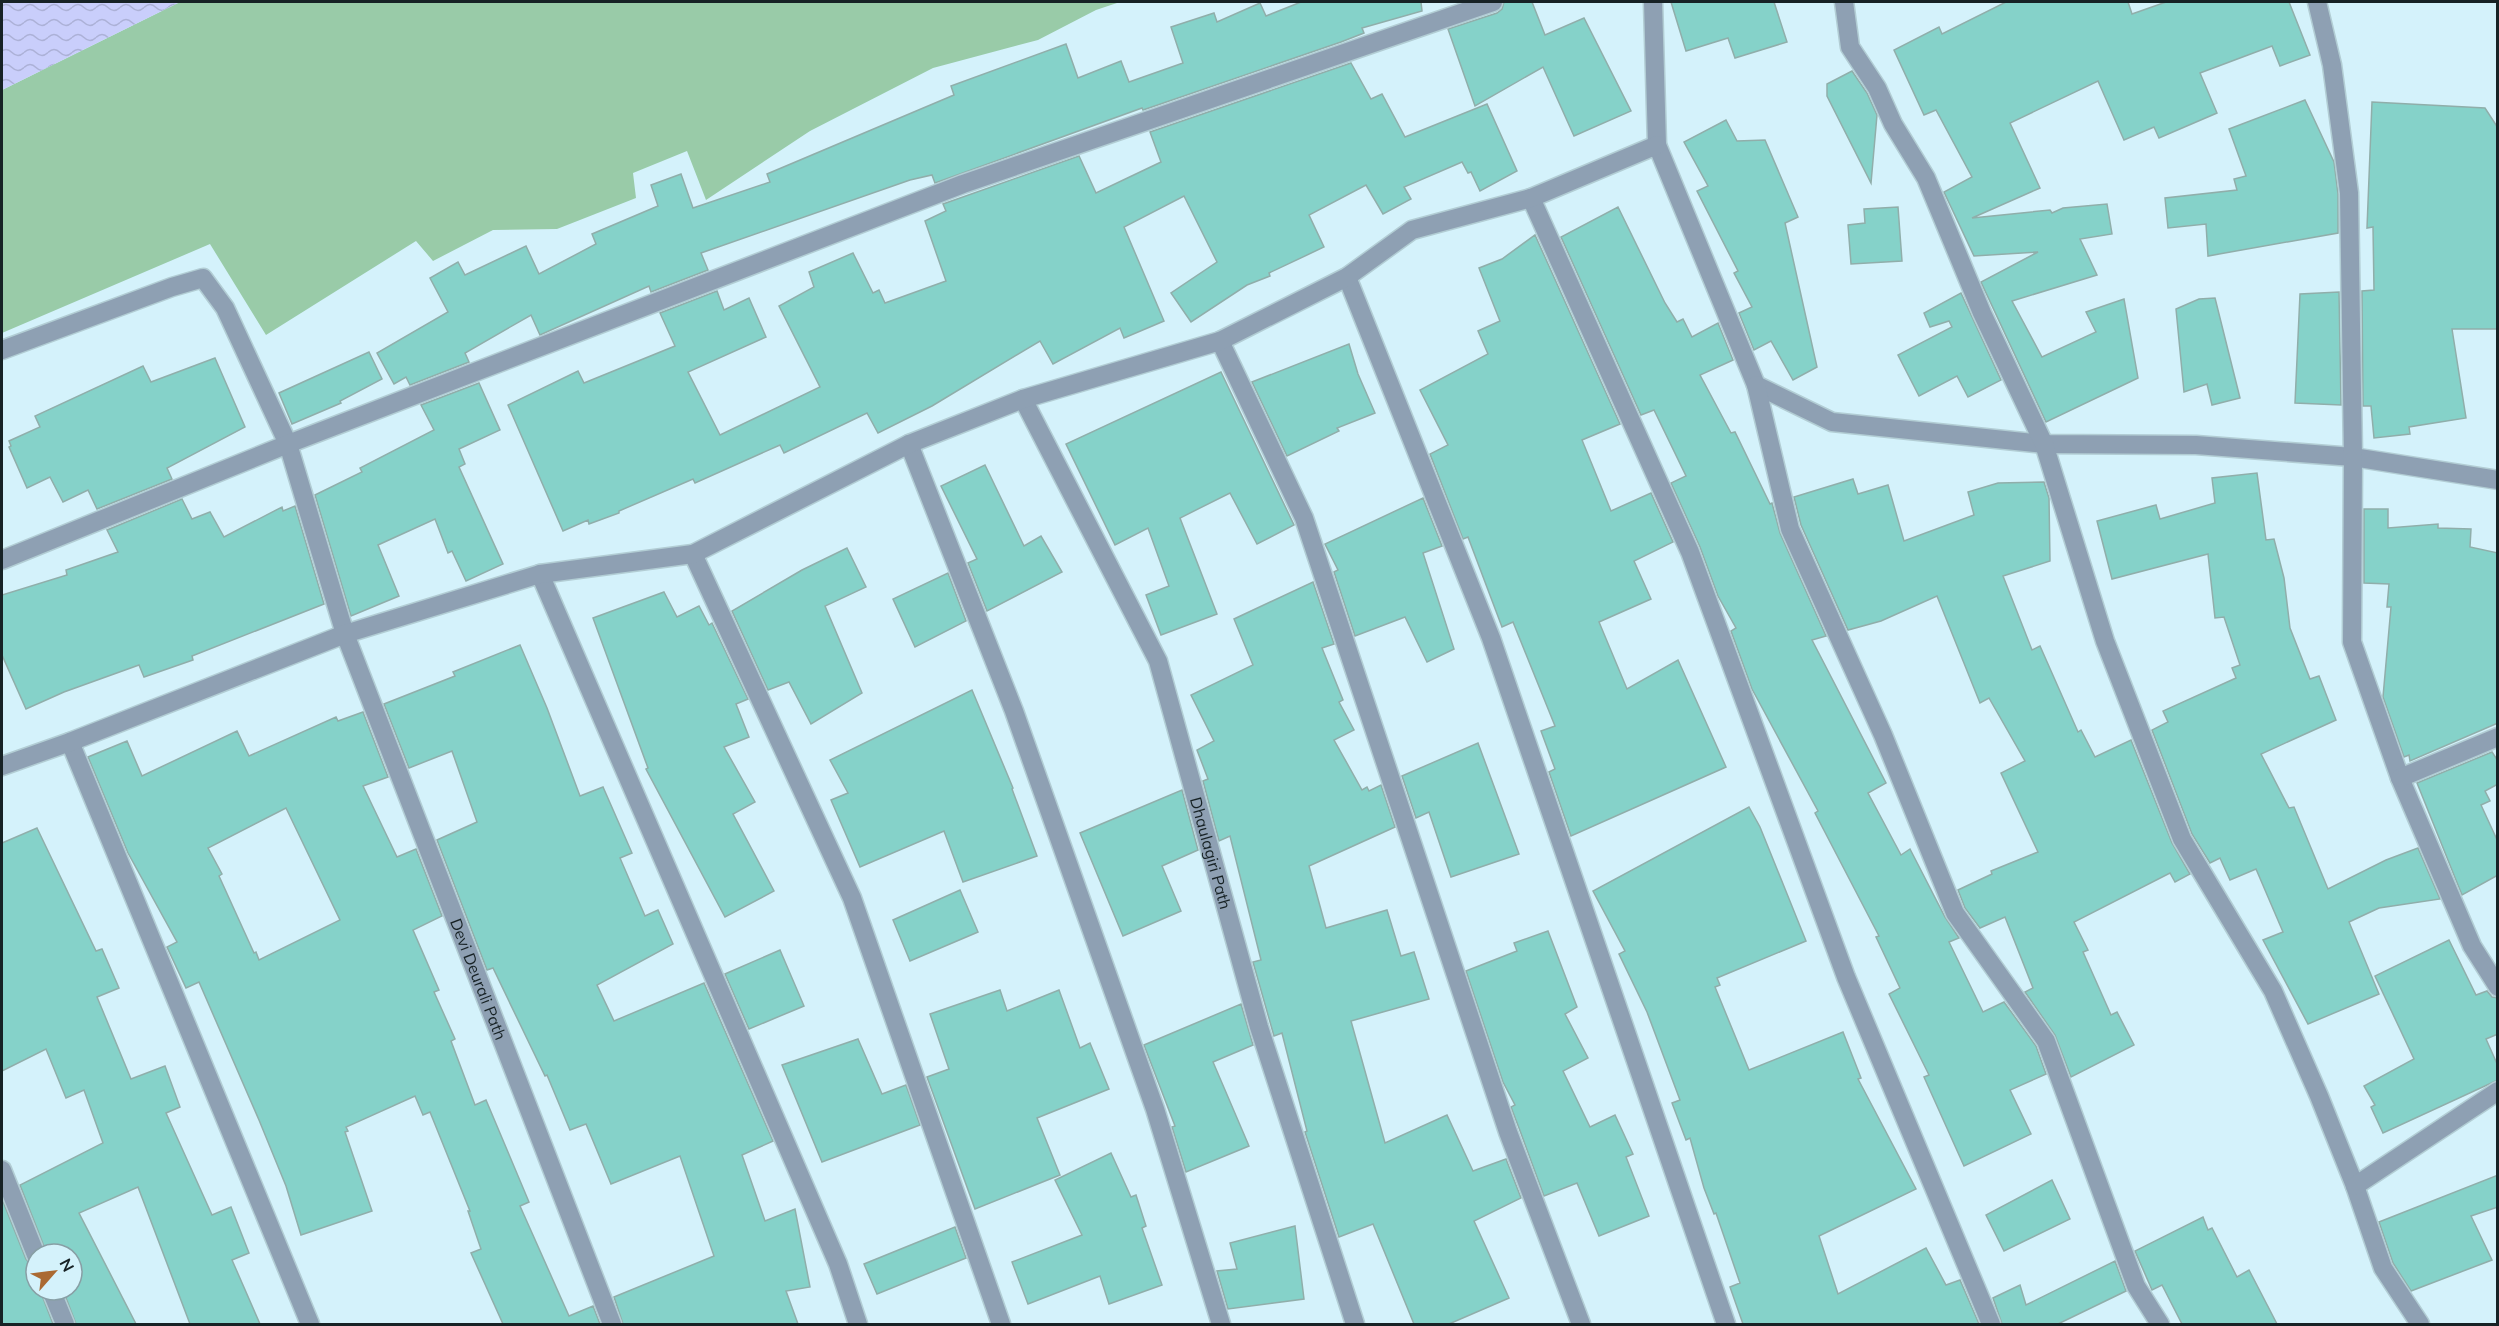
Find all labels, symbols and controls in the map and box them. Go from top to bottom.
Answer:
street label: Dhaulagiri Path [1186,795,1236,911]
street label: Devi Deurali Path [446,915,511,1043]
north arrow [24,1242,84,1302]
text: N [56,1255,79,1275]

